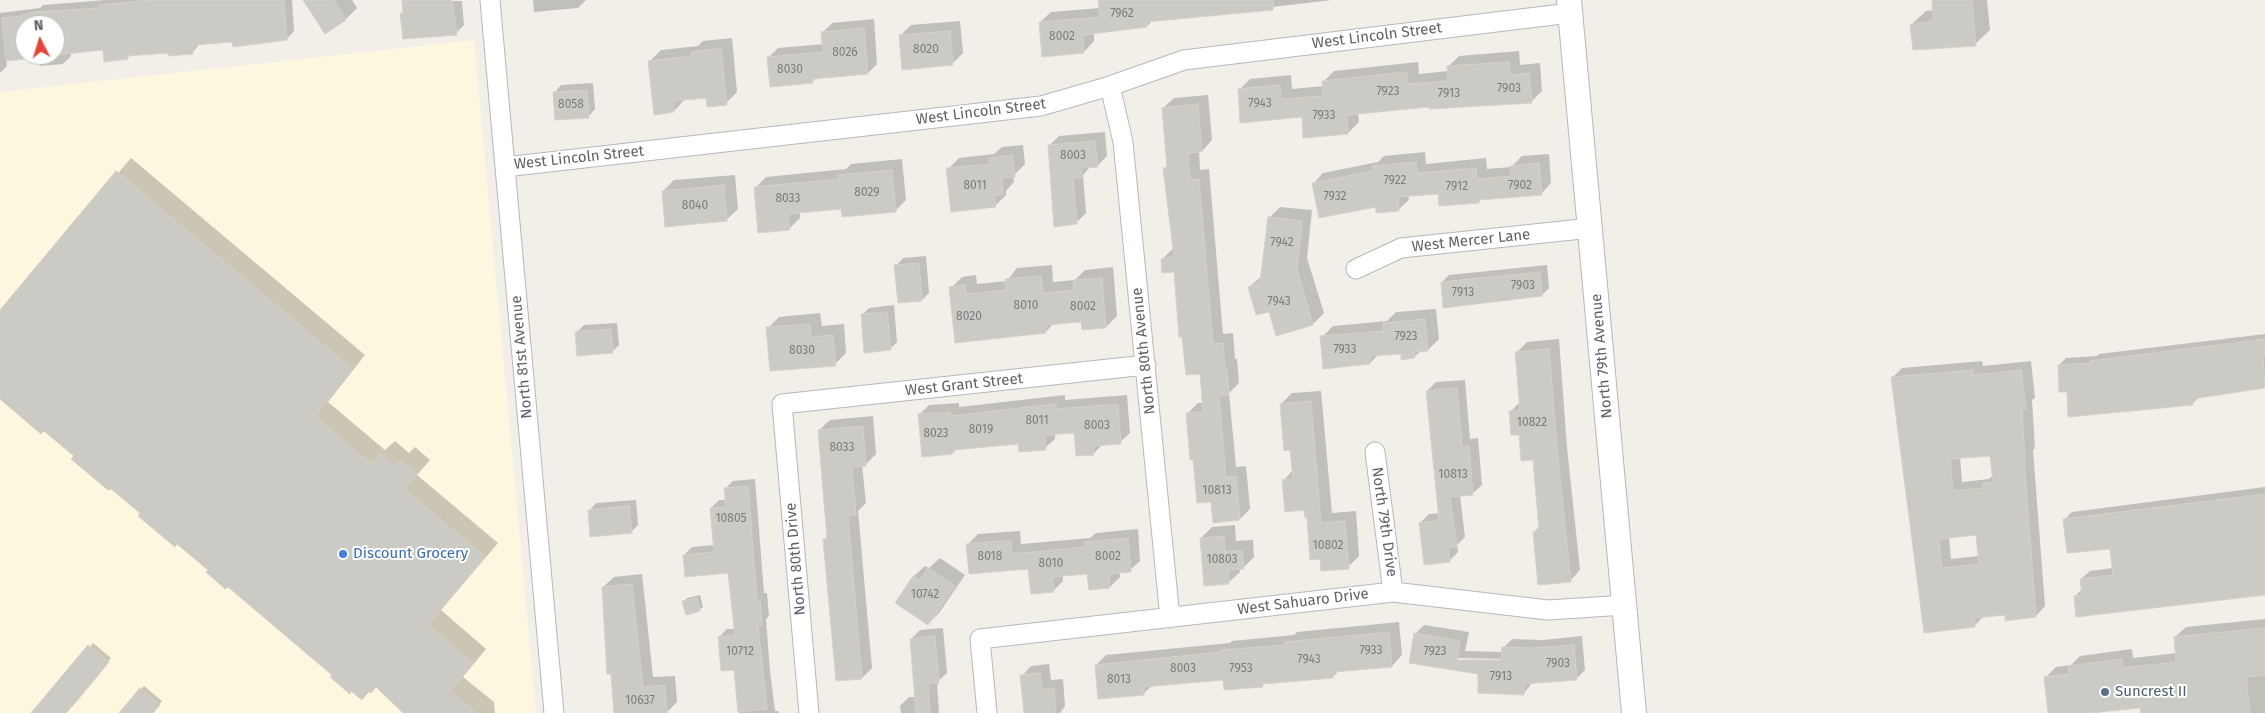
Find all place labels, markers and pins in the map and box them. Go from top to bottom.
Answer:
place label: Discount Grocery [353,545,468,563]
marker: Discount Grocery [337,548,349,560]
place label: Suncrest II [2115,683,2187,701]
marker: Suncrest II [2099,686,2111,698]

